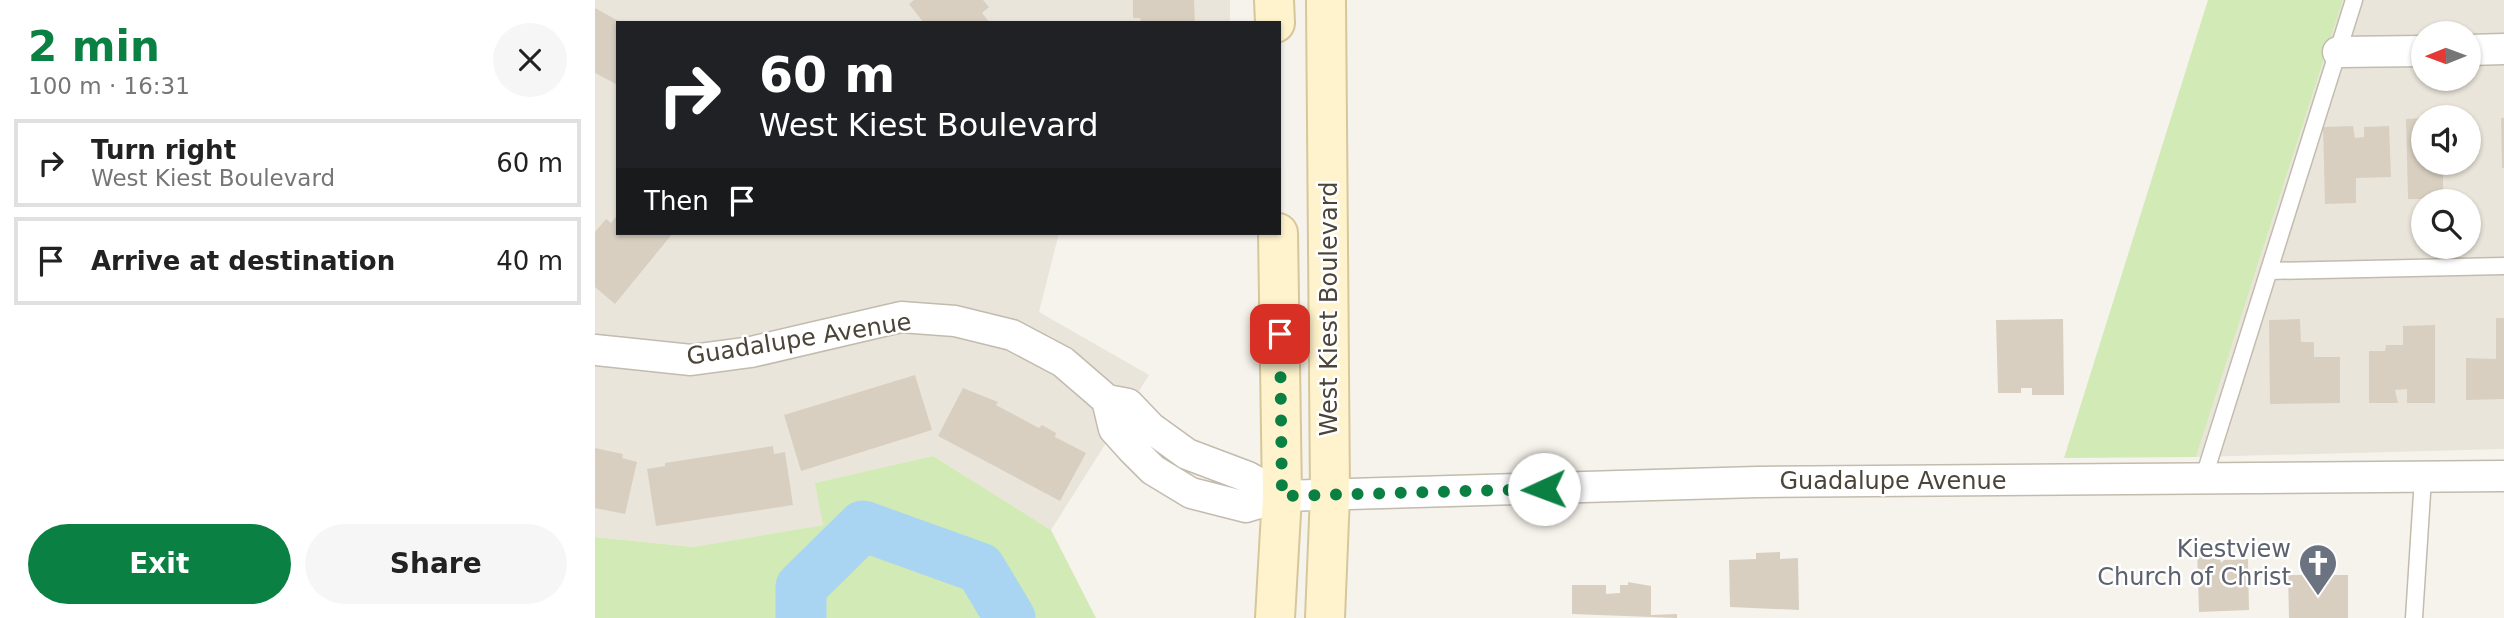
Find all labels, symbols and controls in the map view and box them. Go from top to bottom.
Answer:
north arrow [2411,21,2481,91]
map controls [2411,21,2481,259]
text: 2 min [28,22,160,71]
button: close [493,23,567,97]
text: 60 m [759,47,895,104]
icon: right [644,49,735,140]
text: 100 m · 16:31 [28,73,190,99]
button: sound [2411,105,2481,175]
text: West Kiest Boulevard [759,106,1099,144]
text: Turn right [91,135,236,165]
icon: right [32,144,70,182]
text: 60 m [496,148,563,178]
text: West Kiest Boulevard [91,165,335,191]
icon: arrive [723,182,761,220]
street label: West Kiest Boulevard [1315,182,1343,436]
text: Then [644,186,709,216]
button: search [2411,189,2481,259]
icon: arrive [32,242,70,280]
text: Arrive at destination [91,246,395,276]
text: 40 m [496,246,563,276]
pin [1250,304,1310,364]
street label: Guadalupe Avenue [685,307,913,371]
icon: arrive [1261,315,1299,353]
position arrow [1507,452,1581,526]
street label: Guadalupe Avenue [1779,467,2007,495]
button: Exit [28,524,291,604]
button: Share [305,524,567,604]
place label: Kiestview Church of Christ [2097,535,2291,591]
church icon: Kiestview Church of Christ [2297,542,2339,597]

